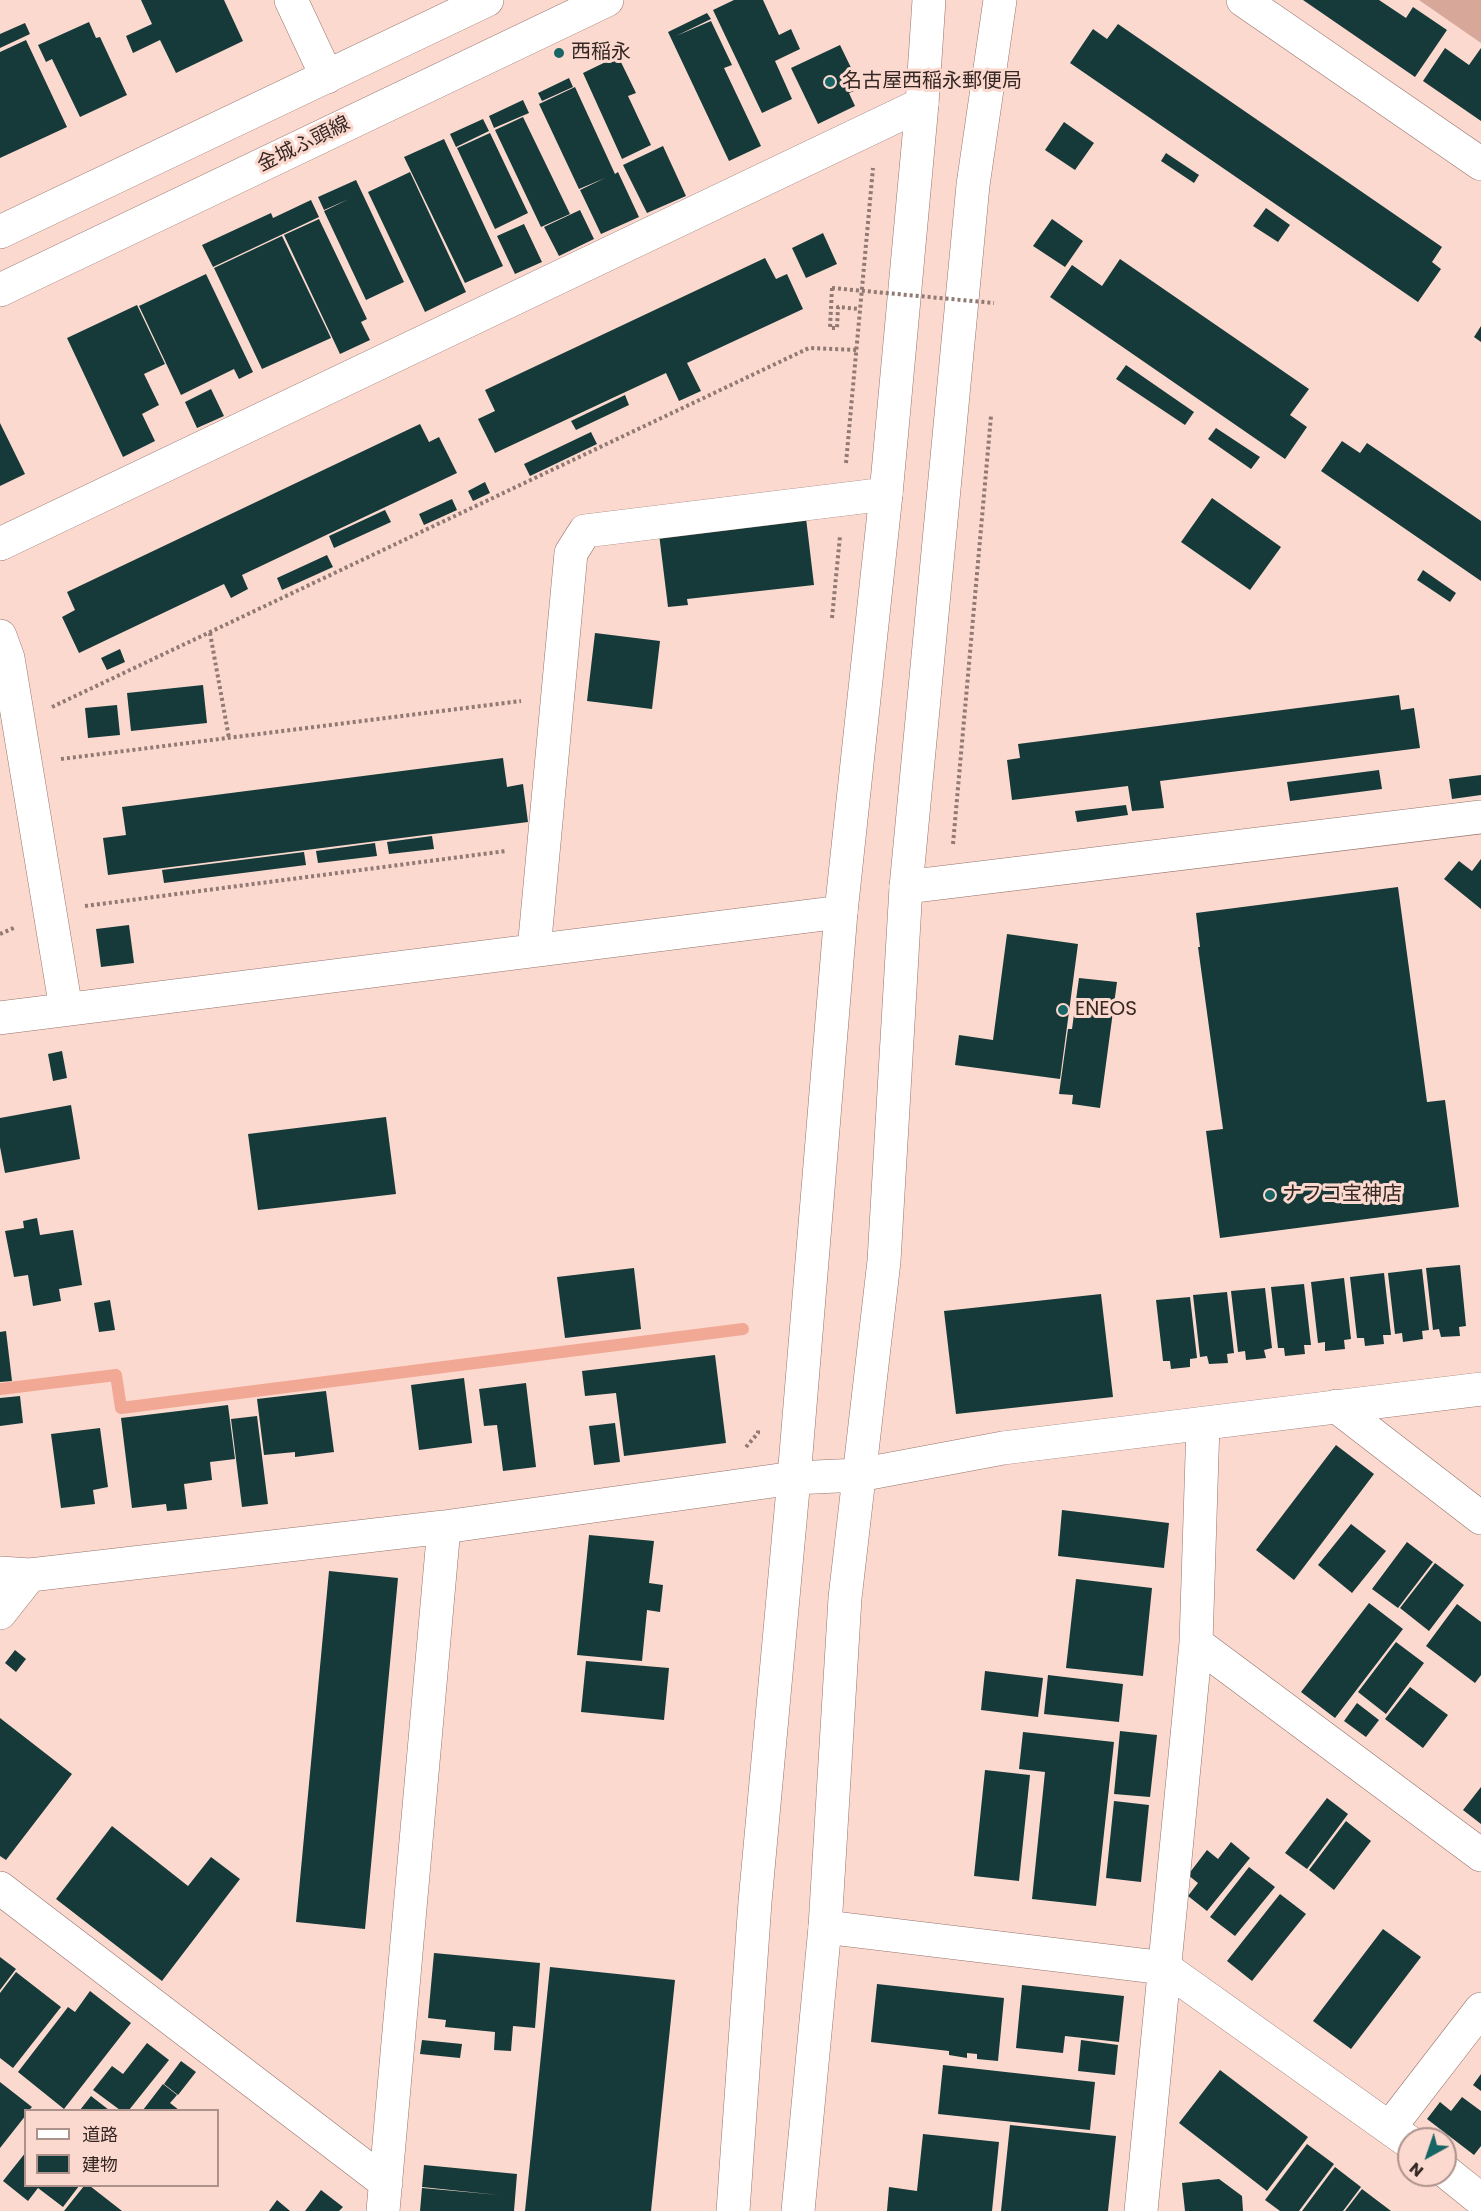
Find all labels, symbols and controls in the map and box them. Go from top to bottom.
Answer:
place label: 西稲永 [571,41,631,65]
marker: 西稲永 [552,46,566,60]
place label: 名古屋西稲永郵便局 [842,70,1022,94]
marker: 名古屋西稲永郵便局 [823,75,837,89]
street label: 金城ふ頭線 [254,112,354,178]
place label: ENEOS [1075,998,1137,1022]
marker: ENEOS [1056,1003,1070,1017]
place label: ナフコ宝神店 [1282,1183,1402,1207]
marker: ナフコ宝神店 [1263,1188,1277,1202]
legend [24,2109,219,2187]
text: 道路 [82,2122,118,2147]
north arrow [1397,2127,1457,2187]
text: 建物 [82,2152,118,2177]
text: N [1404,2157,1428,2182]

